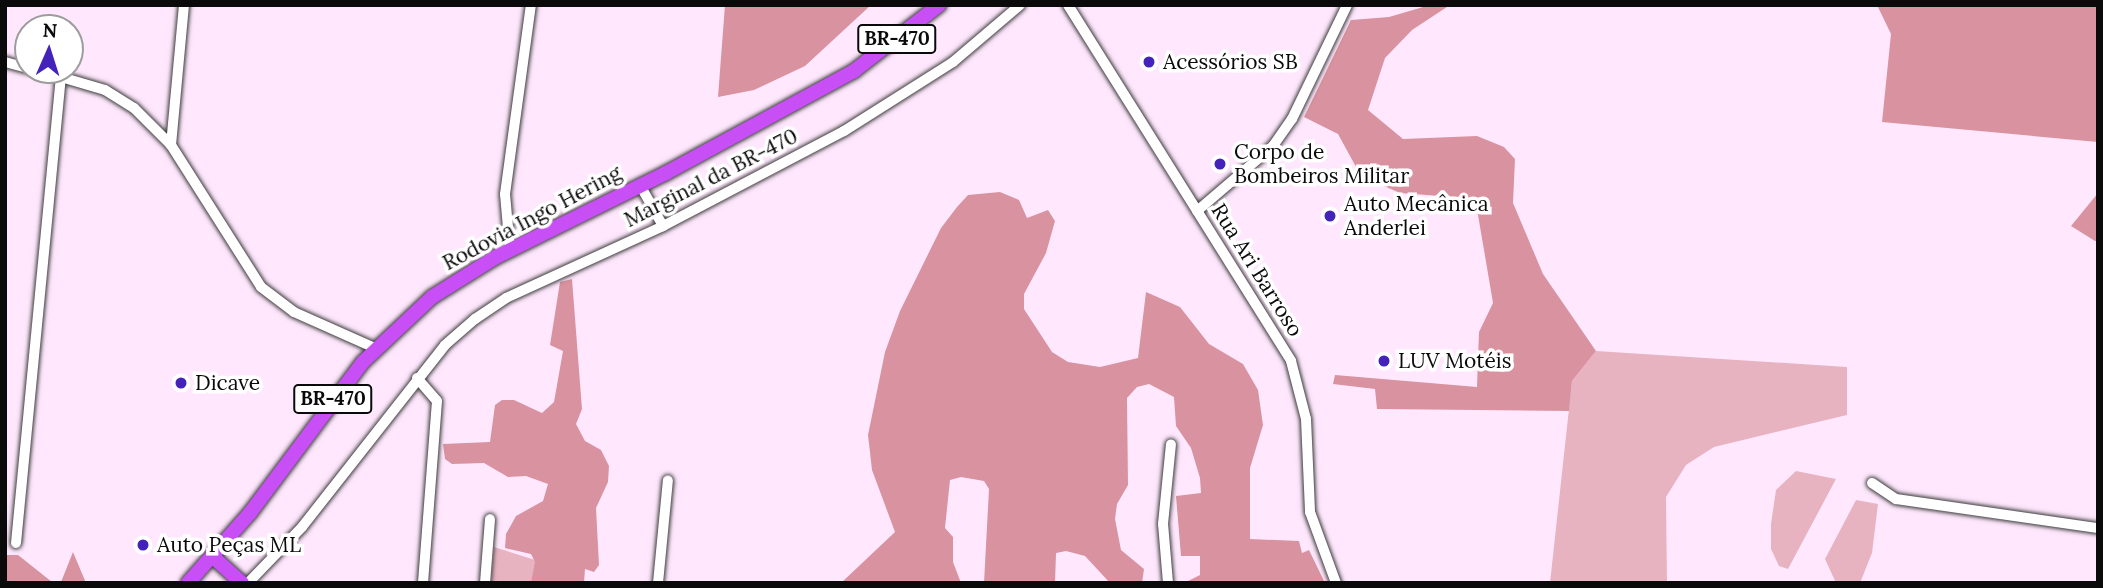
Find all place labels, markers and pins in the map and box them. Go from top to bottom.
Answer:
place label: Acessórios SB [1163,49,1298,75]
marker: Acessórios SB [1141,54,1157,70]
place label: Corpo de Bombeiros Militar [1234,139,1409,189]
marker: Corpo de Bombeiros Militar [1212,156,1228,172]
place label: Auto Mecânica Anderlei [1344,191,1489,241]
marker: Auto Mecânica Anderlei [1322,208,1338,224]
place label: LUV Motéis [1398,348,1511,374]
marker: LUV Motéis [1376,353,1392,369]
place label: Dicave [195,370,260,396]
marker: Dicave [173,375,189,391]
place label: Auto Peças ML [157,532,301,558]
marker: Auto Peças ML [135,537,151,553]

